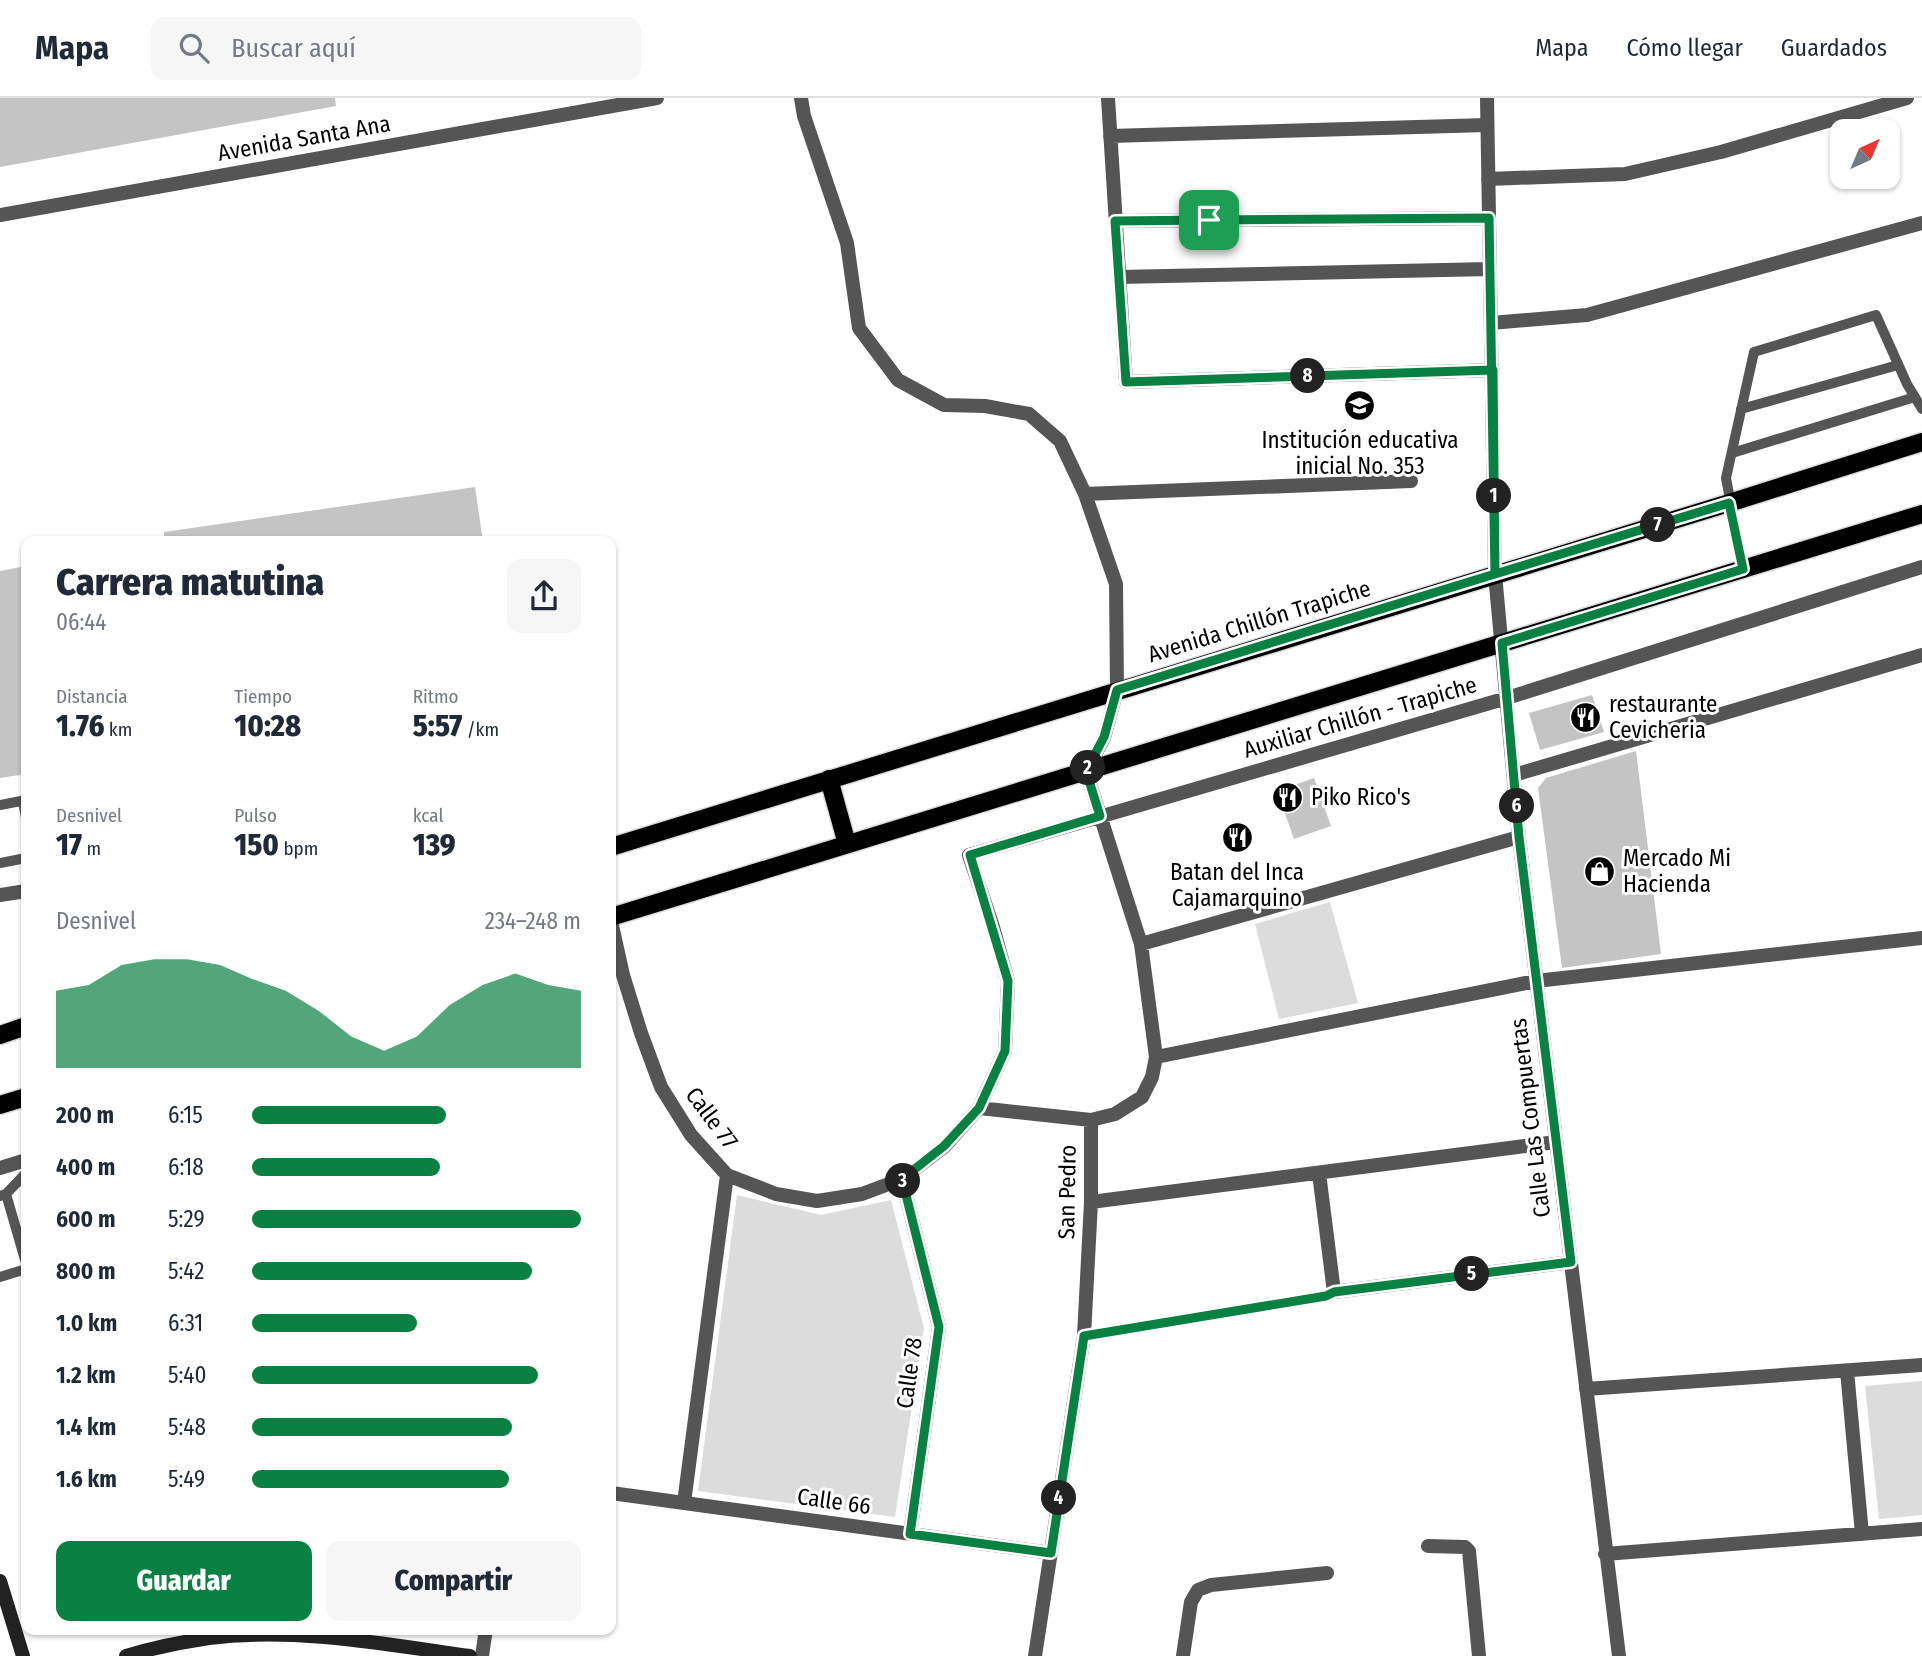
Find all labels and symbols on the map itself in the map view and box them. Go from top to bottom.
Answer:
street label: Avenida Santa Ana [215,109,393,167]
north arrow [1830,119,1900,189]
pin [1179,190,1239,250]
pin: 8 [1290,358,1326,394]
school or university icon: Institución educativa inicial No. 353 [1343,389,1377,423]
place label: Institución educativa inicial No. 353 [1261,426,1459,480]
pin: 1 [1476,478,1512,514]
pin: 7 [1640,508,1676,542]
street label: Avenida Chillón Trapiche [1144,574,1374,668]
street label: Auxiliar Chillón - Trapiche [1240,670,1480,764]
place label: restaurante Cevicheria [1609,690,1717,744]
restaurant icon: restaurante Cevicheria [1569,700,1603,734]
pin: 2 [1070,750,1106,786]
restaurant icon: Piko Rico's [1271,780,1305,814]
place label: Piko Rico's [1311,783,1411,811]
pin: 6 [1500,788,1534,824]
restaurant icon: Batan del Inca Cajamarquino [1220,821,1254,855]
place label: Mercado Mi Hacienda [1623,844,1731,898]
shop icon: Mercado Mi Hacienda [1583,854,1617,888]
place label: Batan del Inca Cajamarquino [1170,858,1304,912]
street label: Calle Las Compuertas [1504,1017,1556,1219]
street label: Calle 77 [680,1082,744,1154]
street label: San Pedro [1052,1144,1082,1240]
pin: 3 [886,1164,920,1198]
pin: 5 [1454,1256,1490,1292]
street label: Calle 78 [890,1336,928,1410]
pin: 4 [1042,1480,1076,1516]
street label: Calle 66 [795,1482,873,1520]

